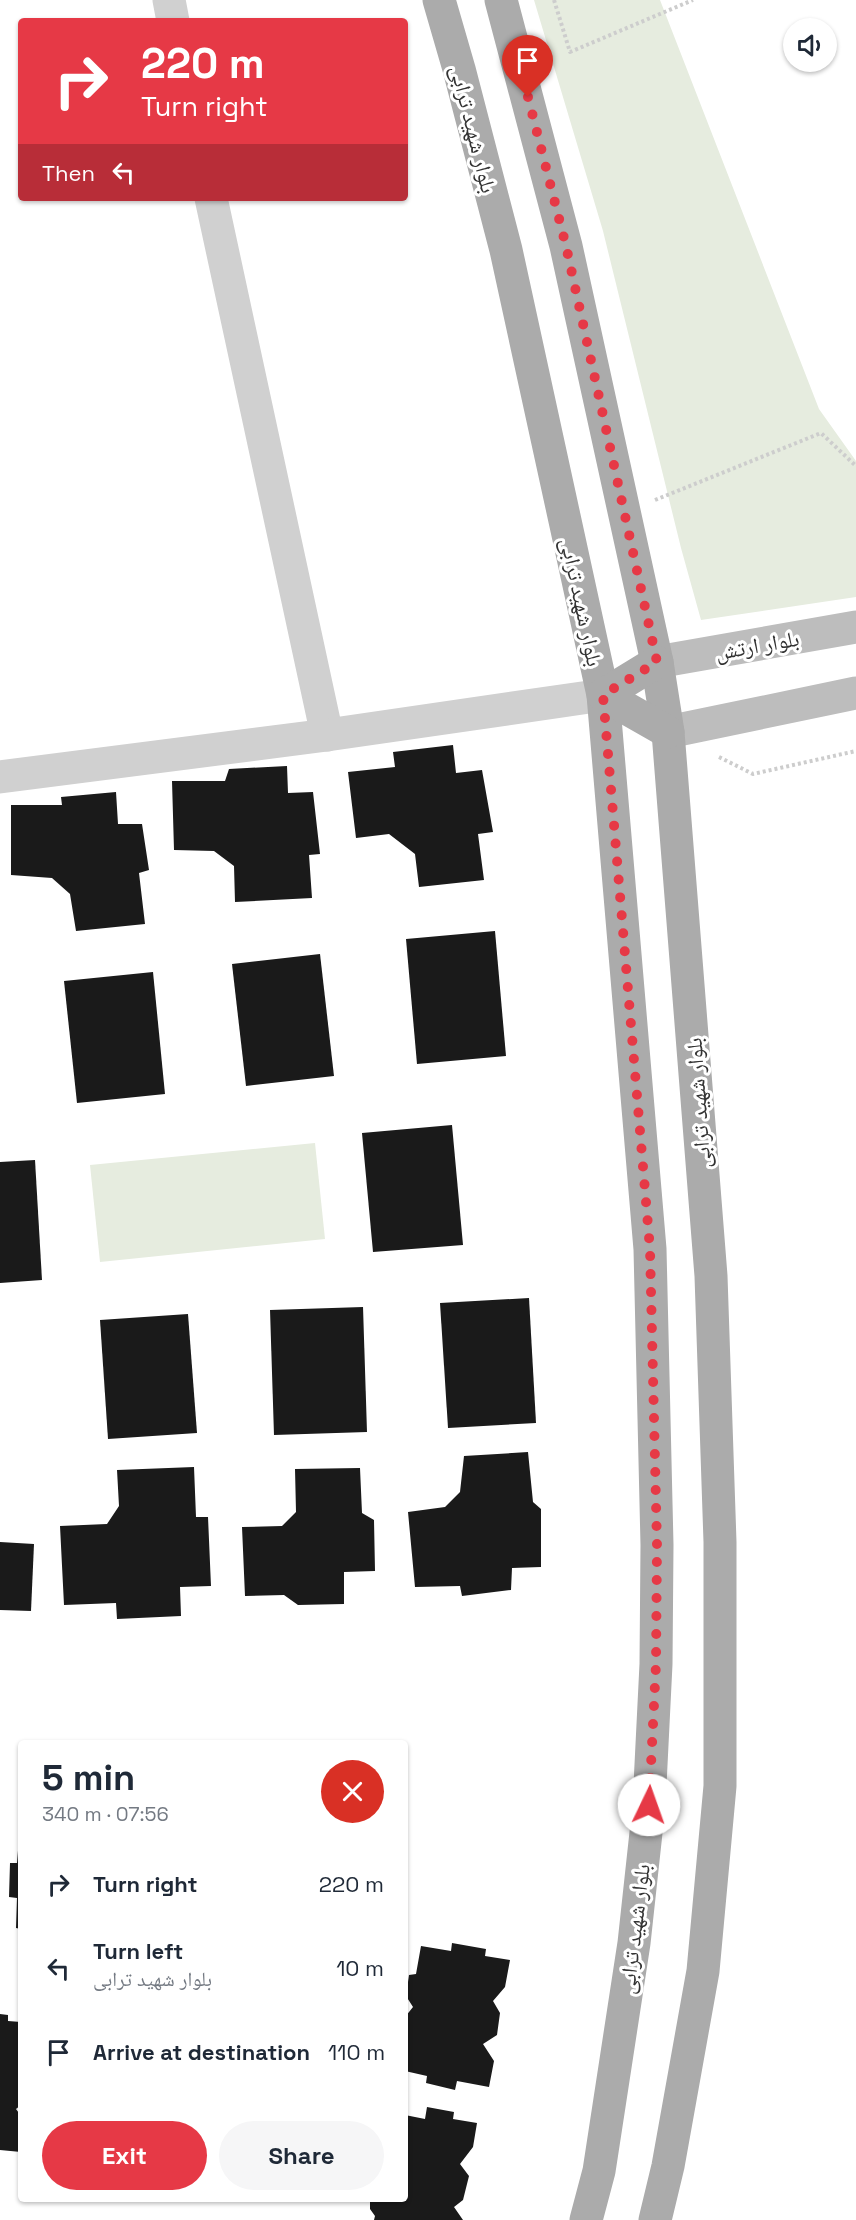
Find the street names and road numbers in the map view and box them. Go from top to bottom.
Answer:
street label: بلوار شهید ترابی [445,62,503,196]
street label: بلوار شهید ترابی [555,535,609,669]
street label: بلوار ارتش [713,624,801,666]
street label: بلوار شهید ترابی [679,1037,717,1169]
street label: بلوار شهید ترابی [612,1862,656,1996]

